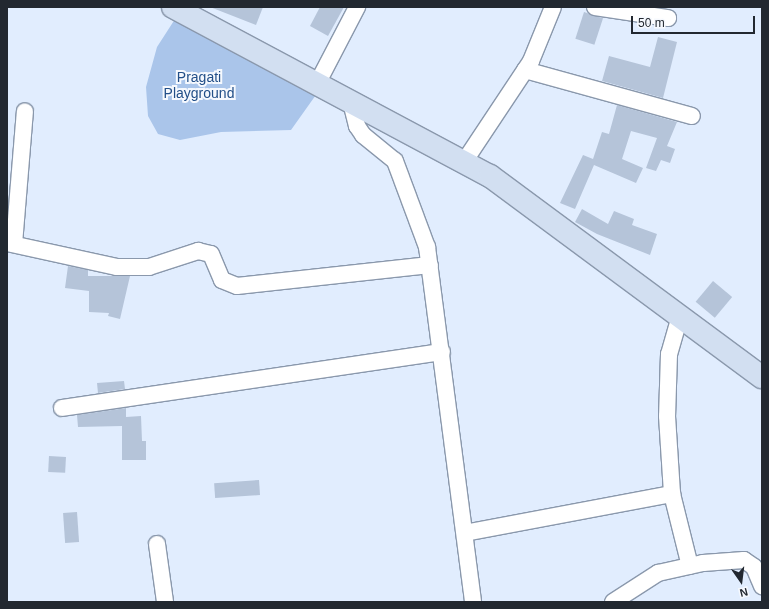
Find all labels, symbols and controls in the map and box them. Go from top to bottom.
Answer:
scale bar [633,8,757,34]
text: 50 m [638,16,665,30]
park label: Pragati Playground [164,69,234,102]
north arrow [721,561,761,601]
text: N [739,586,749,599]

